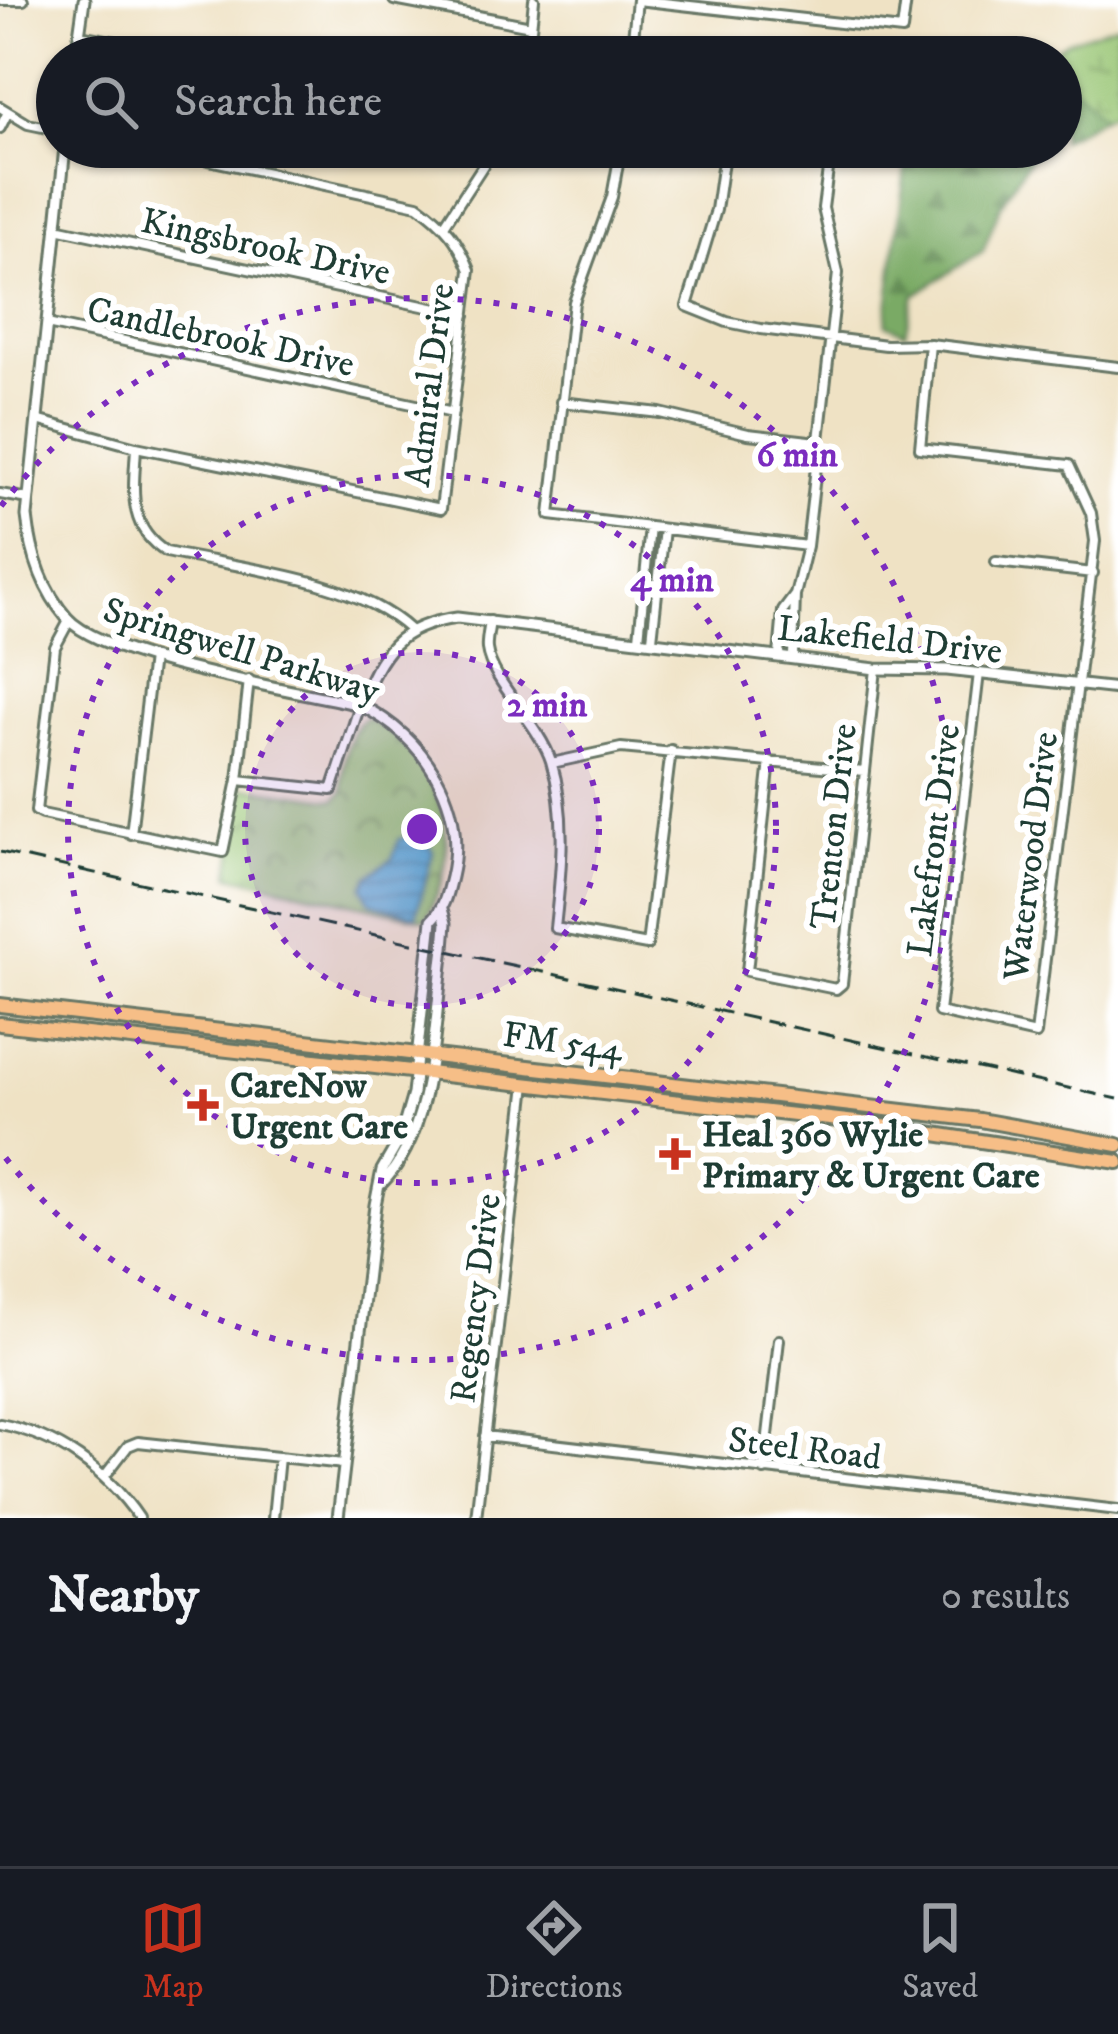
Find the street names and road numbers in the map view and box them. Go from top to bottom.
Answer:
street label: Kingsbrook Drive [137,199,394,296]
street label: Admiral Drive [396,281,465,490]
street label: Candlebrook Drive [83,287,358,388]
street label: Springwell Parkway [98,588,386,715]
street label: Lakefield Drive [775,606,1004,675]
street label: Trenton Drive [801,721,868,931]
street label: Lakefront Drive [898,721,971,959]
street label: Waterwood Drive [994,729,1069,984]
street label: FM 544 [500,1013,626,1072]
street label: Regency Drive [441,1191,512,1405]
street label: Steel Road [726,1418,884,1481]

